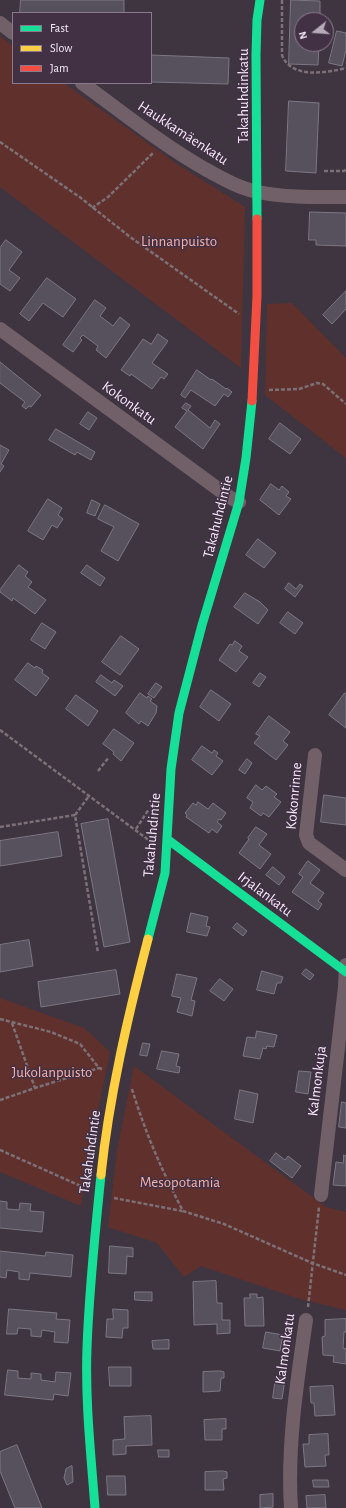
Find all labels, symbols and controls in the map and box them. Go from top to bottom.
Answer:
legend [12,12,152,84]
north arrow [294,12,334,52]
text: Fast [50,22,69,34]
text: N [297,30,309,41]
text: Slow [50,42,72,54]
street label: Takahuhdinkatu [234,48,252,144]
text: Jam [50,62,69,74]
street label: Haukkamäenkatu [134,97,232,169]
park label: Linnanpuisto [141,232,217,250]
street label: Kokonkatu [98,377,160,429]
street label: Takahuhdintie [199,474,237,560]
street label: Kokonrinne [282,762,306,830]
street label: Takahuhdintie [139,792,165,878]
street label: Irjalankatu [234,868,296,920]
street label: Kalmonkuja [304,1045,330,1117]
park label: Jukolanpuisto [12,1063,92,1081]
street label: Takahuhdintie [75,1109,105,1195]
park label: Mesopotamia [140,1173,220,1191]
street label: Kalmonkatu [271,1312,299,1386]

